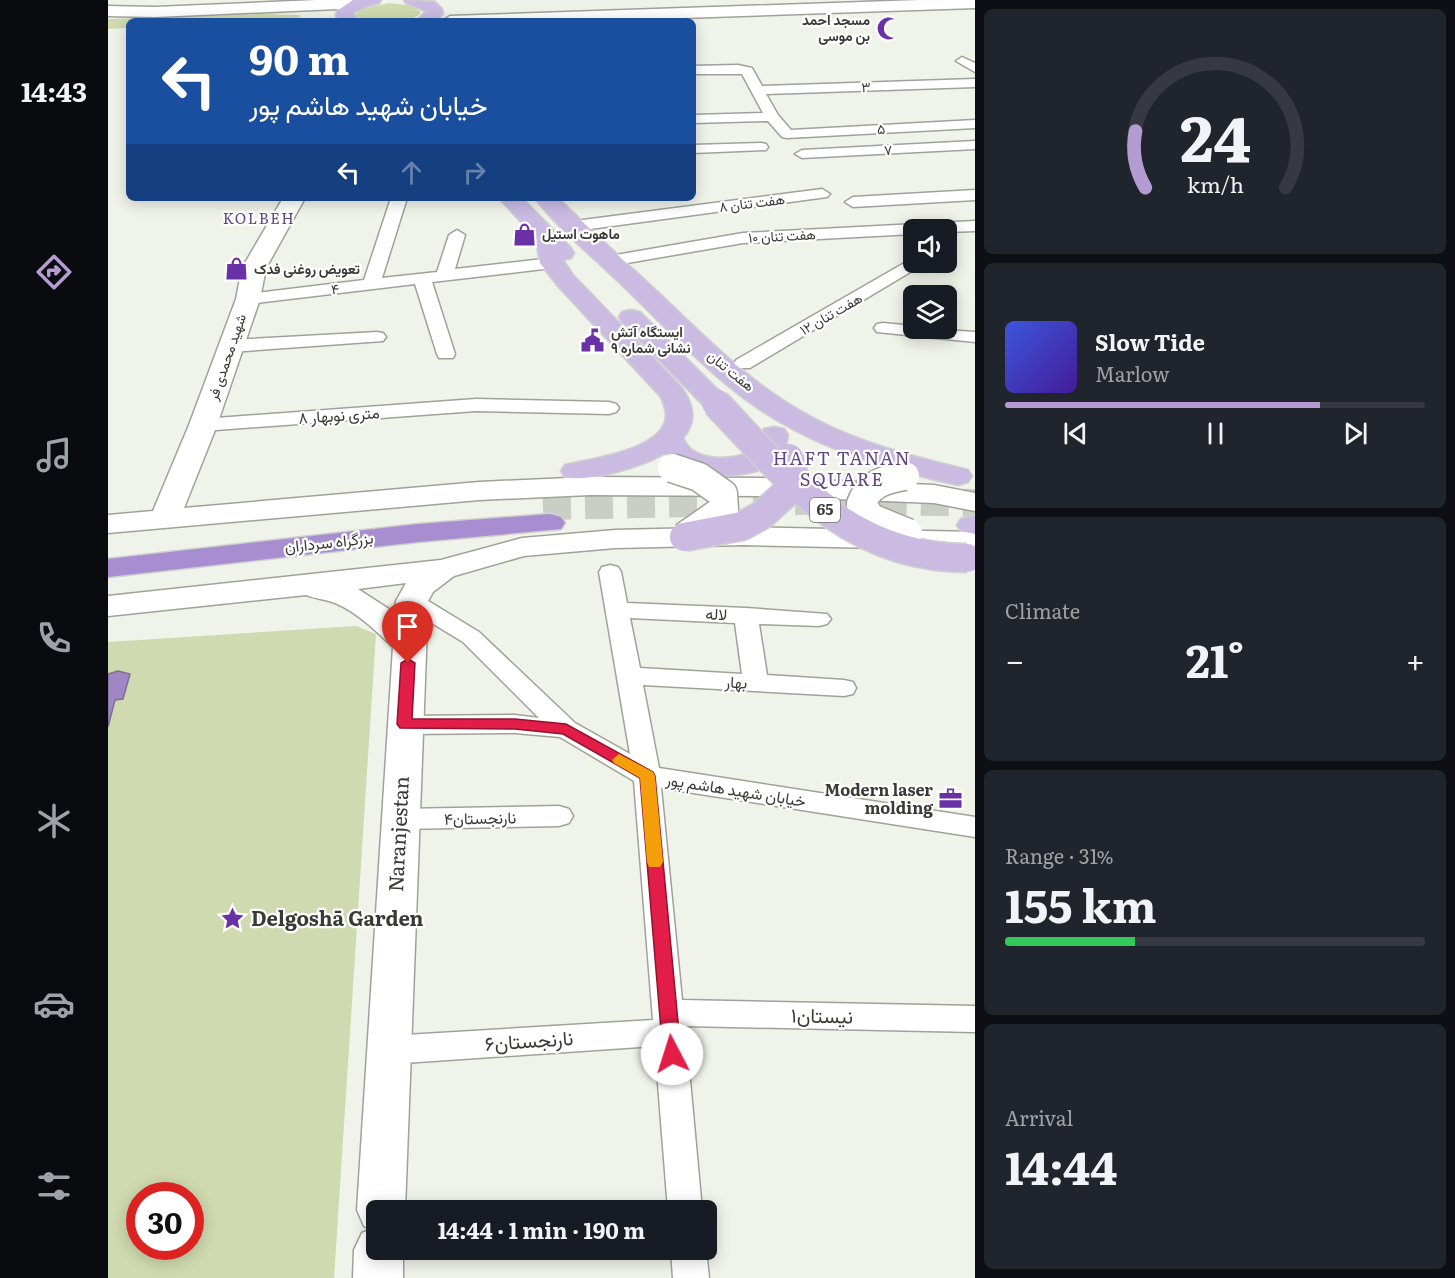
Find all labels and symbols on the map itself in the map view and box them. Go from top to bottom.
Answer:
place label: مسجد احمد بن موسی [802,9,870,45]
mosque icon: مسجد احمد بن موسی [875,15,901,41]
street label: ۳ [861,76,871,96]
street label: ۵ [876,118,886,138]
street label: ۷ [883,139,893,159]
street label: هفت تنان ۸ [718,188,786,216]
district label: KOLBEH [223,206,295,229]
shop icon: ماهوت استیل [511,221,537,247]
place label: ماهوت استیل [542,223,620,243]
street label: هفت تنان ۱۰ [748,223,817,247]
shop icon: تعویض روغنی فدک [223,256,249,282]
place label: تعویض روغنی فدک [254,258,361,278]
street label: ۴ [330,278,340,298]
street label: هفت تنان ۱۲ [796,287,866,339]
street label: شهید محمدی فر [202,311,250,404]
place label: ایستگاه آتش نشانی شماره ۹ [611,321,691,357]
public building icon: ایستگاه آتش نشانی شماره ۹ [580,327,606,353]
street label: هفت تنان [704,345,759,395]
street label: ۸ متری نوبهار [297,399,380,429]
district label: HAFT TANAN SQUARE [773,444,911,492]
road number: 65 [810,498,840,522]
street label: بزرگراه سرداران [283,524,374,558]
pin [382,601,433,663]
street label: لاله ‍ [705,601,731,625]
street label: بهار [723,668,748,694]
street label: خیابان شهید هاشم پور [663,766,808,813]
street label: Naranjestan [379,775,415,893]
place label: Modern laser molding [825,777,933,819]
office icon: Modern laser molding [938,786,964,812]
street label: ۴نارنجستان [444,804,516,830]
place label: Delgoshā Garden [251,902,424,932]
place icon: Delgoshā Garden [220,906,246,932]
street label: ۱نیستان [791,998,853,1030]
street label: ۶نارنجستان [484,1021,574,1057]
position arrow [640,1022,704,1086]
speed limit sign: 30 [126,1182,204,1260]

